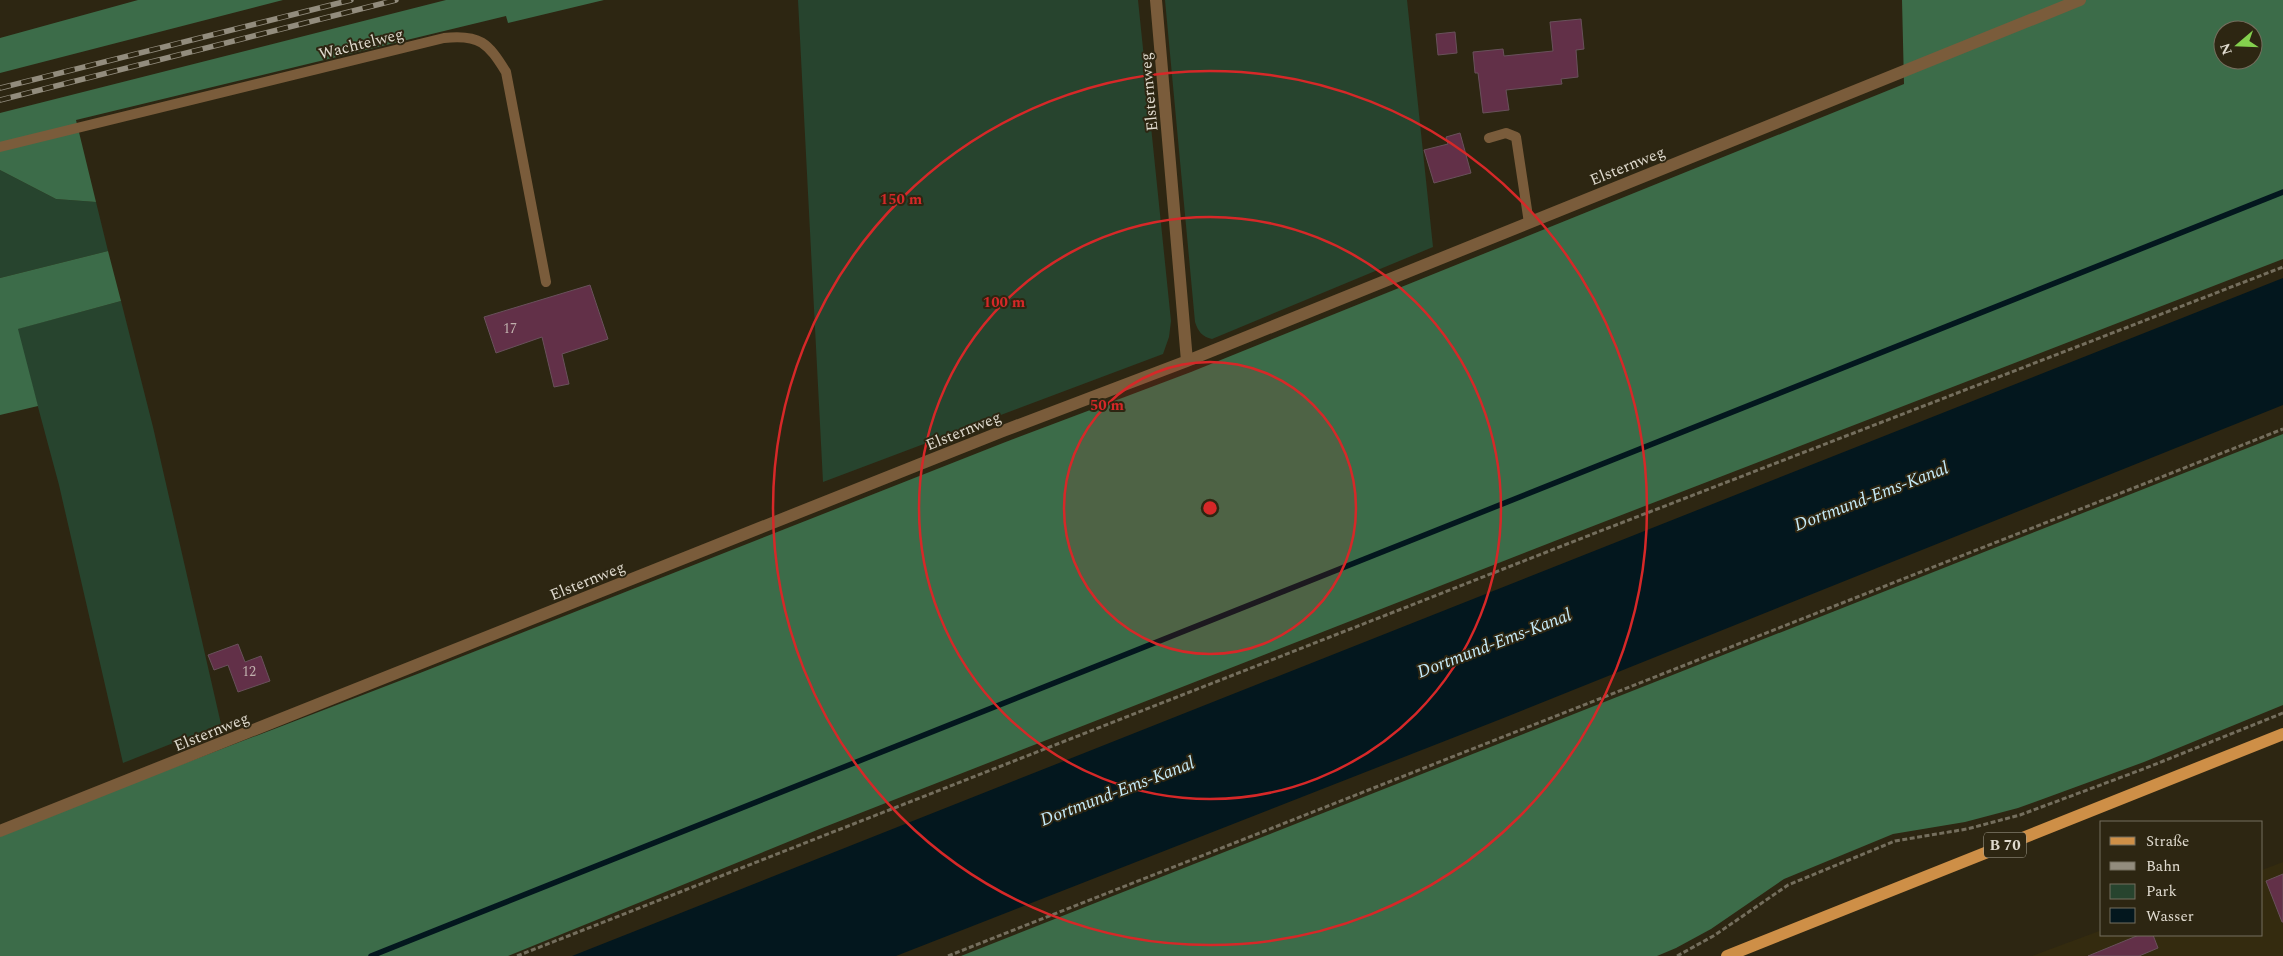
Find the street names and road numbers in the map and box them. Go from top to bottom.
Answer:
street label: Wachtelweg [316,22,406,66]
street label: Elsternweg [1134,51,1164,132]
street label: Elsternweg [1586,140,1669,192]
street label: Elsternweg [922,405,1005,457]
street label: Elsternweg [546,555,629,607]
street label: Elsternweg [170,706,253,758]
road number: B 70 [1984,832,2026,858]

